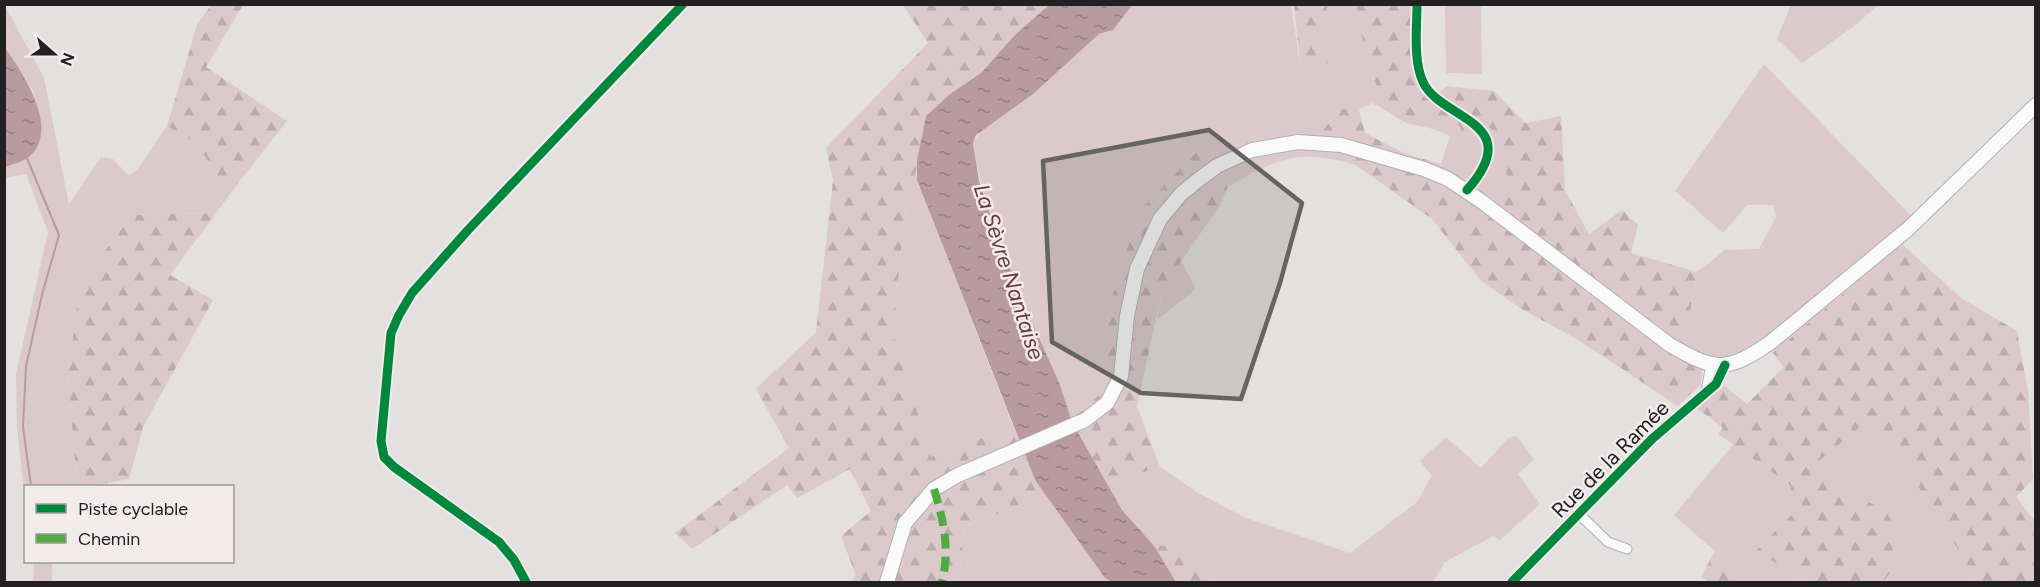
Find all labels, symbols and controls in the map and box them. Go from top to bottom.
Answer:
north arrow [24,24,84,84]
text: N [56,50,79,68]
water label: La Sèvre Nantaise [968,181,1050,363]
street label: Rue de la Ramée [1546,395,1674,523]
legend [24,485,234,563]
text: Piste cyclable [78,498,188,520]
text: Chemin [78,528,140,550]

